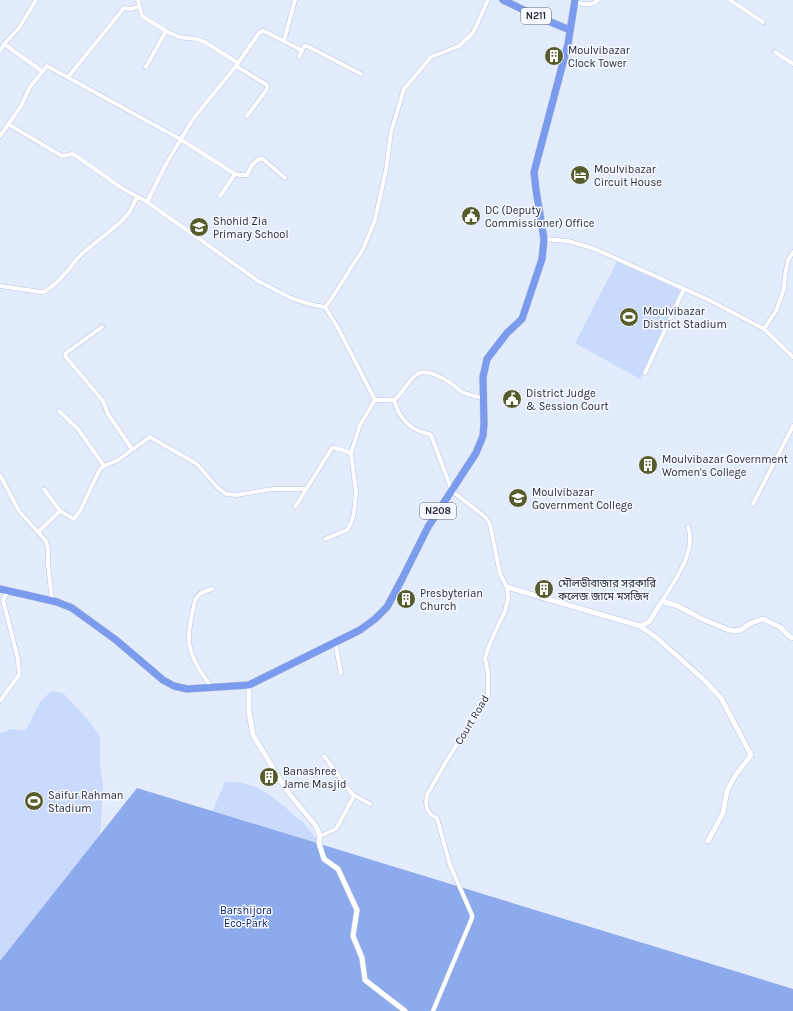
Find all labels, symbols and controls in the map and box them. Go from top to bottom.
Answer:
road number: N211 [521,8,551,24]
place label: Moulvibazar Clock Tower [568,44,630,70]
building icon: Moulvibazar Clock Tower [543,45,565,67]
place label: Moulvibazar Circuit House [594,163,662,189]
hotel icon: Moulvibazar Circuit House [569,164,591,186]
place label: DC (Deputy Commissioner) Office [485,204,595,230]
public building icon: DC (Deputy Commissioner) Office [460,205,482,227]
place label: Shohid Zia Primary School [213,215,288,241]
school or university icon: Shohid Zia Primary School [188,216,210,238]
place label: Moulvibazar District Stadium [643,305,727,331]
sports icon: Moulvibazar District Stadium [618,306,640,328]
place label: District Judge & Session Court [526,387,609,413]
public building icon: District Judge & Session Court [501,388,523,410]
place label: Moulvibazar Government Women's College [662,453,788,479]
building icon: Moulvibazar Government Women's College [637,454,659,476]
place label: Moulvibazar Government College [532,486,633,512]
school or university icon: Moulvibazar Government College [507,487,529,509]
road number: N208 [420,503,456,519]
place label: মৌলভীবাজার সরকারি কলেজ জামে মসজিদ [557,577,657,603]
building icon: মৌলভীবাজার সরকারি কলেজ জামে মসজিদ [533,578,555,600]
place label: Presbyterian Church [420,587,483,613]
building icon: Presbyterian Church [395,588,417,610]
street label: Court Road [452,693,492,747]
place label: Banashree Jame Masjid [283,765,346,791]
building icon: Banashree Jame Masjid [258,766,280,788]
place label: Saifur Rahman Stadium [48,789,123,815]
sports icon: Saifur Rahman Stadium [23,790,45,812]
park label: Barshijora Eco-Park [220,904,272,930]

